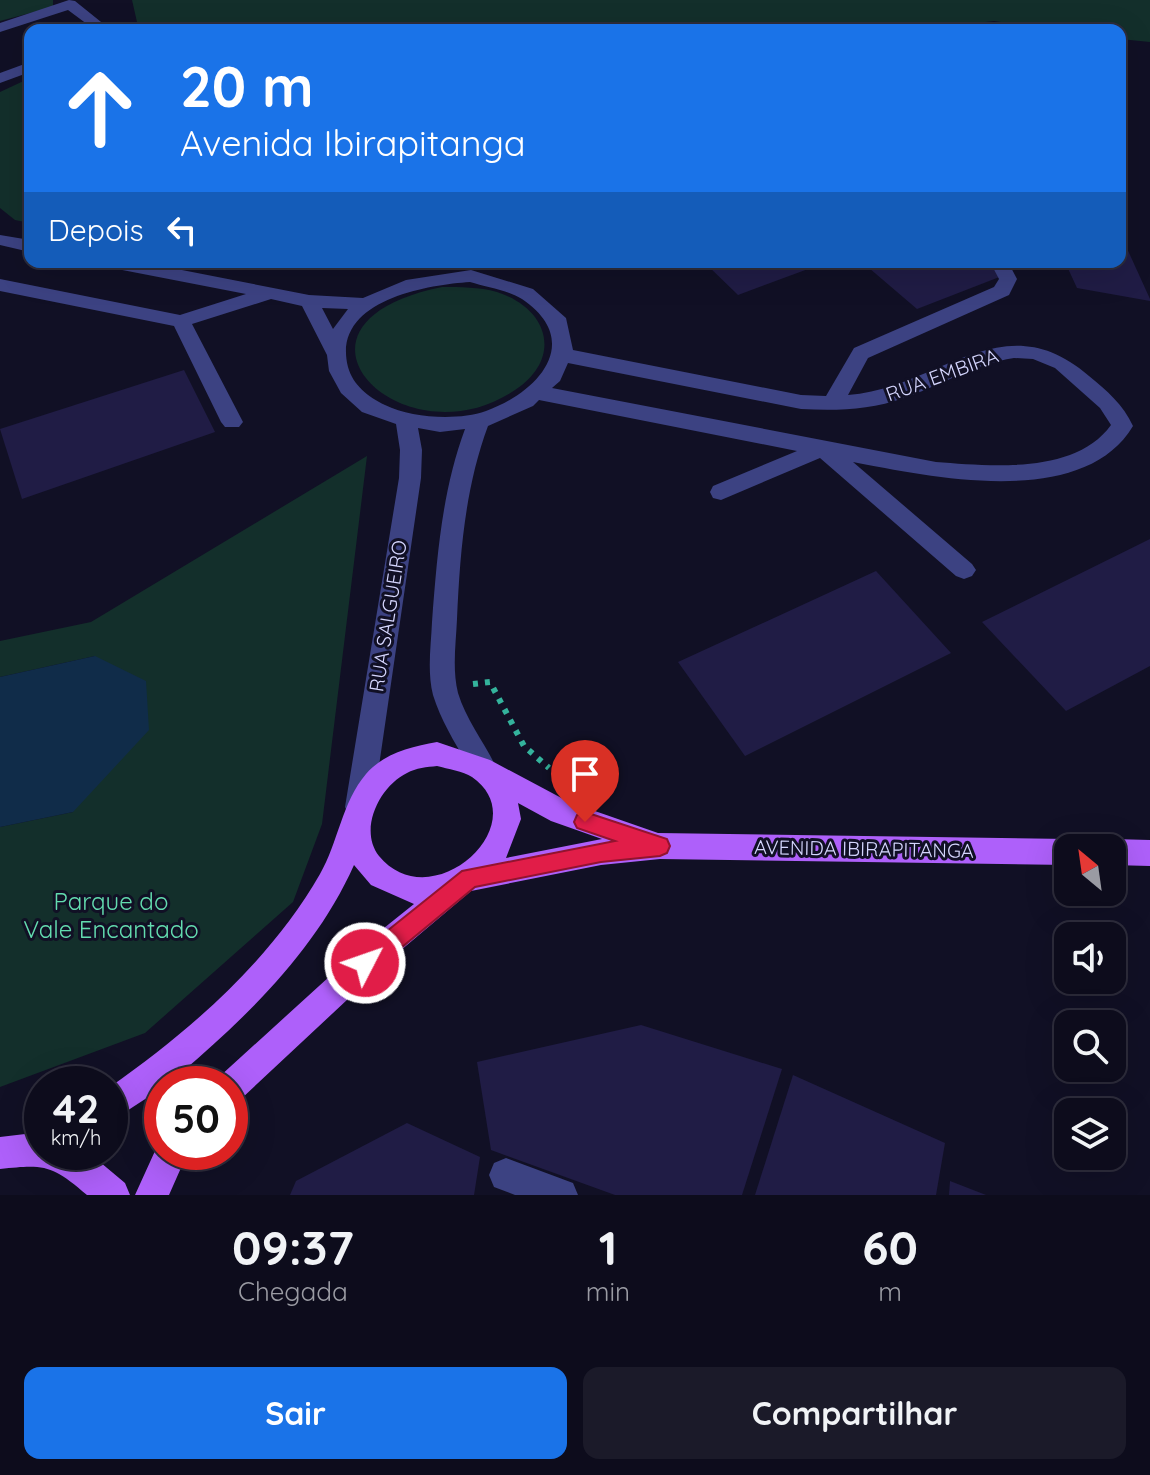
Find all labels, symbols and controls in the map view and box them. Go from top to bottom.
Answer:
text: 20 m [180,51,314,121]
icon: ahead [48,56,152,160]
text: Avenida Ibirapitanga [180,120,526,165]
icon: left [160,208,204,252]
text: Depois [48,211,144,249]
street label: RUA EMBIRA [882,343,1002,406]
street label: RUA SALGUEIRO [363,538,412,694]
pin [551,740,619,822]
icon: arrive [563,752,607,796]
street label: AVENIDA IBIRAPITANGA [754,834,974,863]
north arrow [1054,834,1126,906]
map controls [1054,834,1126,1170]
park label: Parque do Vale Encantado [23,886,199,944]
position arrow [323,921,407,1005]
button: sound [1054,922,1126,994]
button: search [1054,1010,1126,1082]
speed limit sign: 50 [144,1066,248,1170]
text: 42 [53,1083,99,1133]
button: layers [1054,1098,1126,1170]
text: km/h [51,1125,101,1150]
text: 09:37 [232,1217,354,1277]
text: 1 [599,1217,617,1277]
text: 60 [862,1217,918,1277]
text: Chegada [238,1275,348,1308]
text: min [586,1275,630,1308]
text: m [878,1275,902,1308]
button: Sair [24,1367,567,1459]
button: Compartilhar [583,1367,1126,1459]

